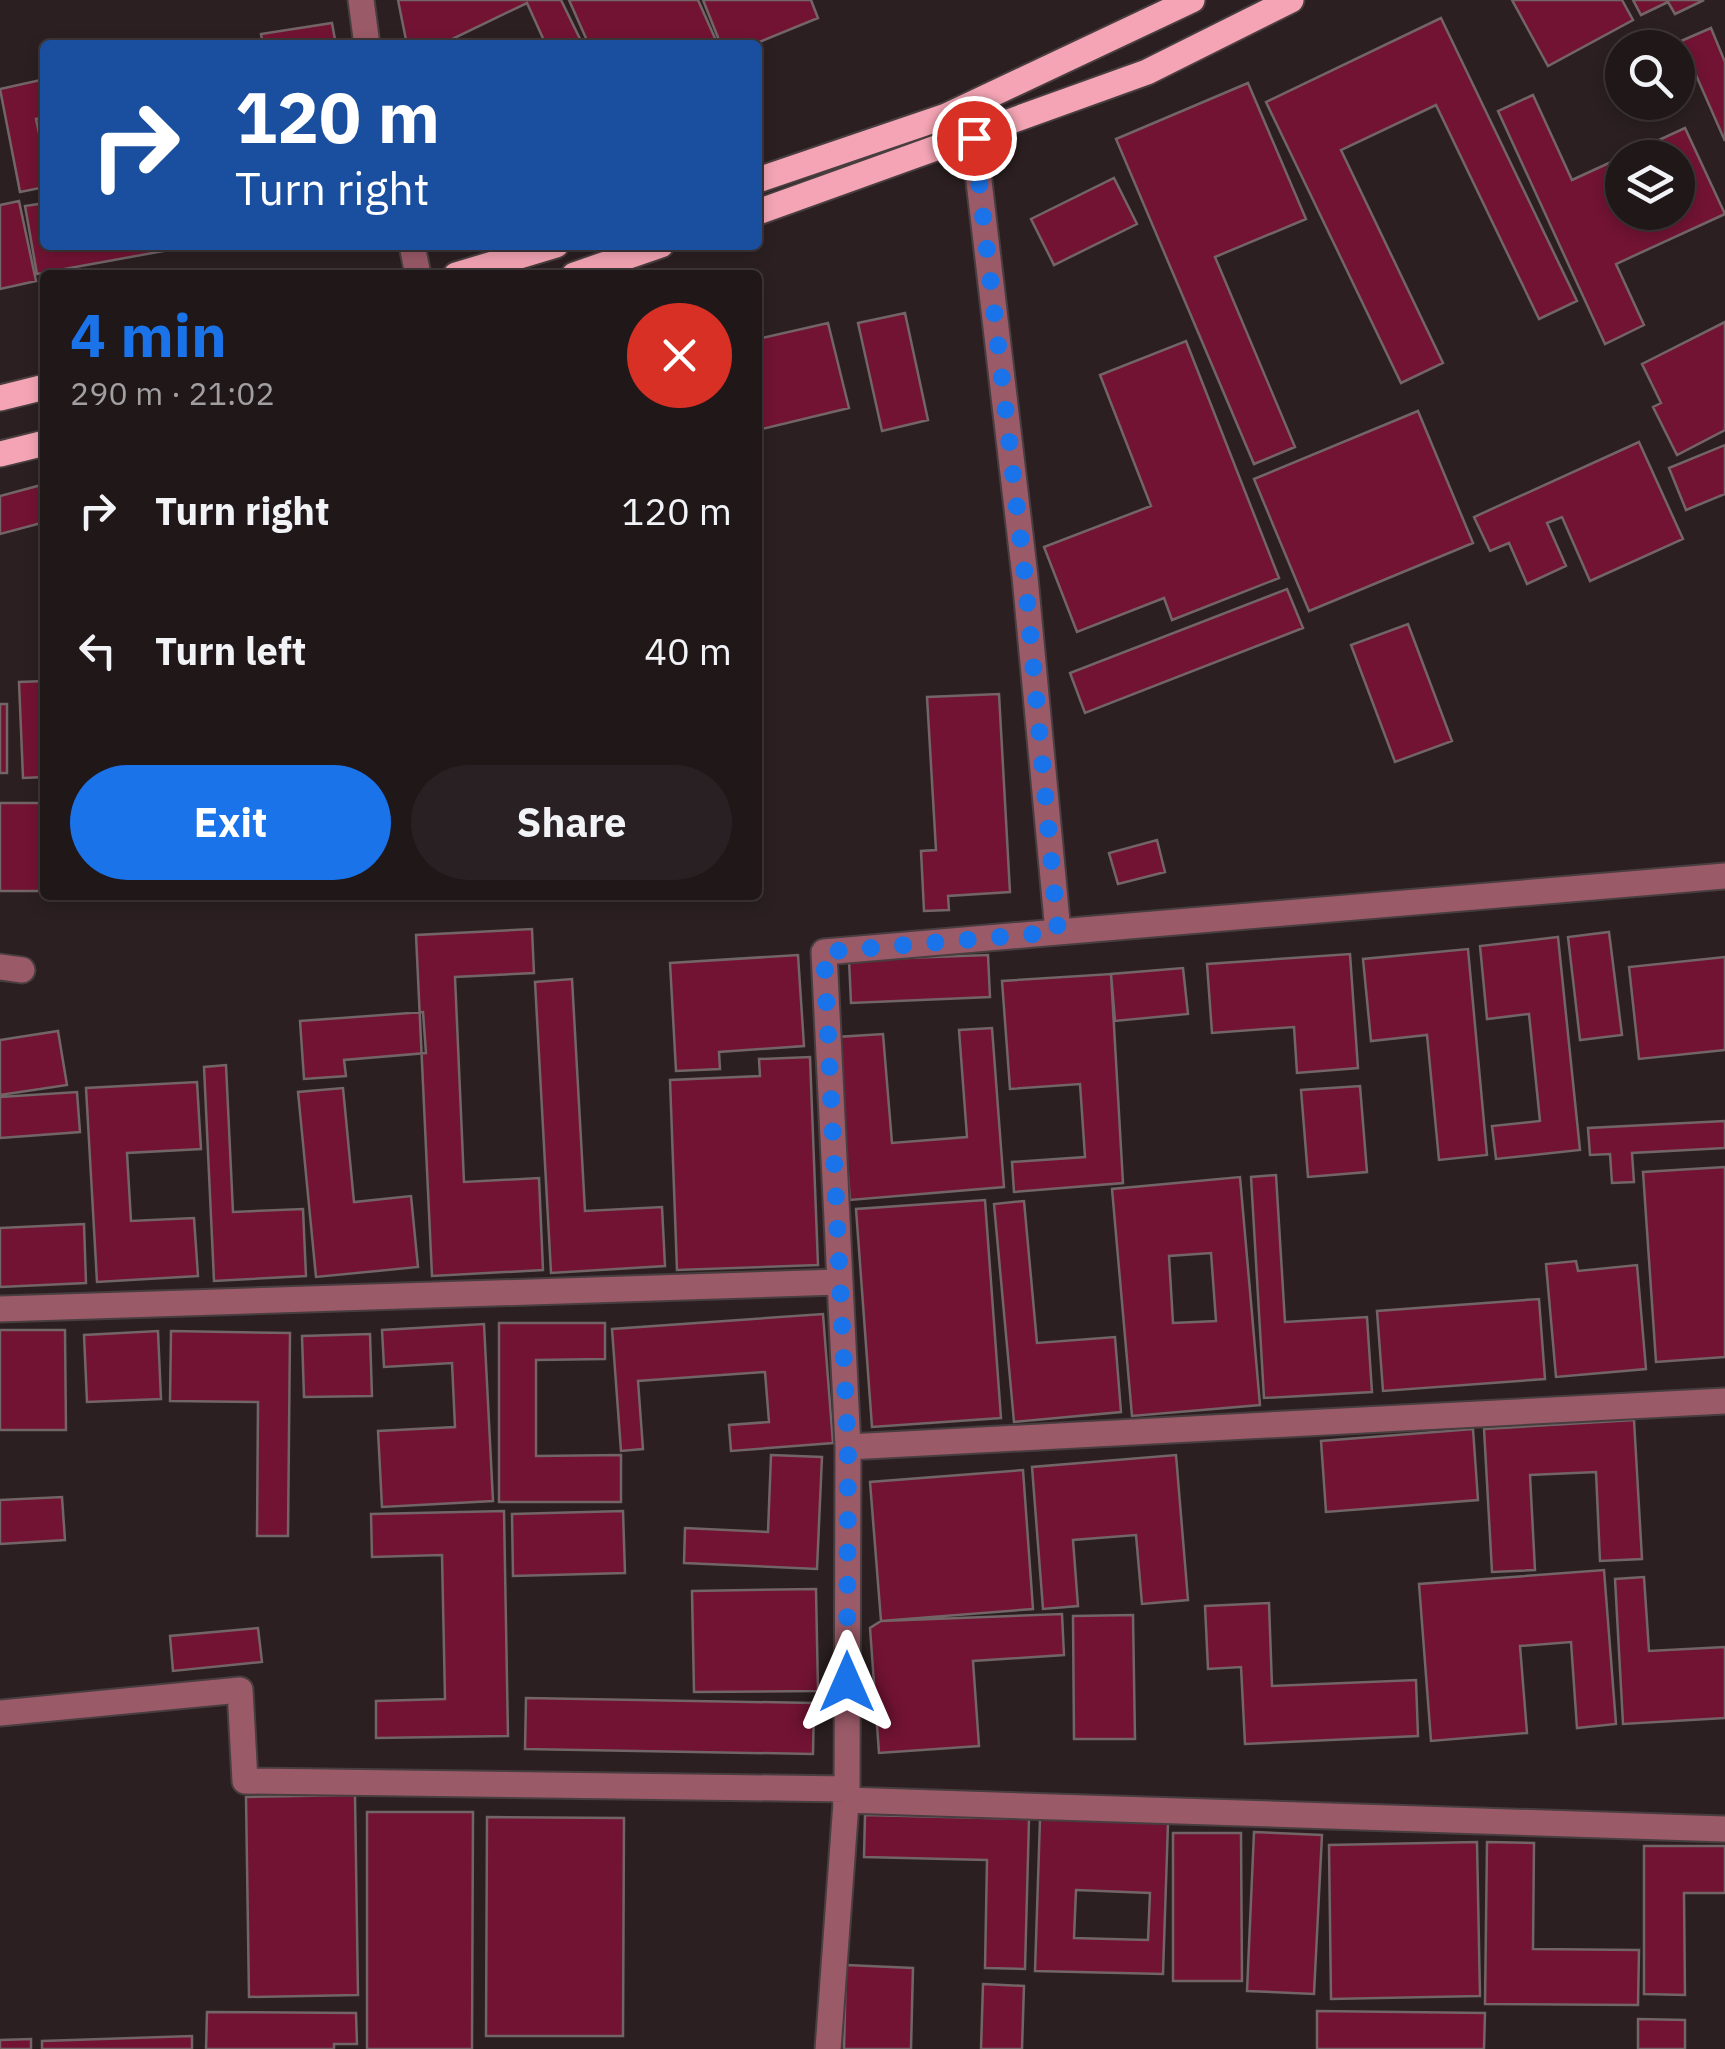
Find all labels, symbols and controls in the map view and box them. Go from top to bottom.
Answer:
map controls [1605,30,1695,230]
button: search [1605,30,1695,120]
text: 120 m [235,71,440,162]
icon: right [70,80,200,210]
pin [932,96,1017,181]
icon: arrive [947,111,1002,166]
button: layers [1605,140,1695,230]
text: Turn right [235,159,430,217]
text: 4 min [70,295,227,374]
button: close [627,303,732,408]
text: 290 m · 21:02 [70,372,275,414]
icon: right [70,483,125,538]
text: Turn right [155,486,330,535]
text: 120 m [621,486,732,535]
icon: left [70,623,125,678]
text: Turn left [155,626,306,675]
text: 40 m [644,626,732,675]
button: Exit [70,765,391,880]
button: Share [411,765,732,880]
position arrow [795,1630,899,1734]

